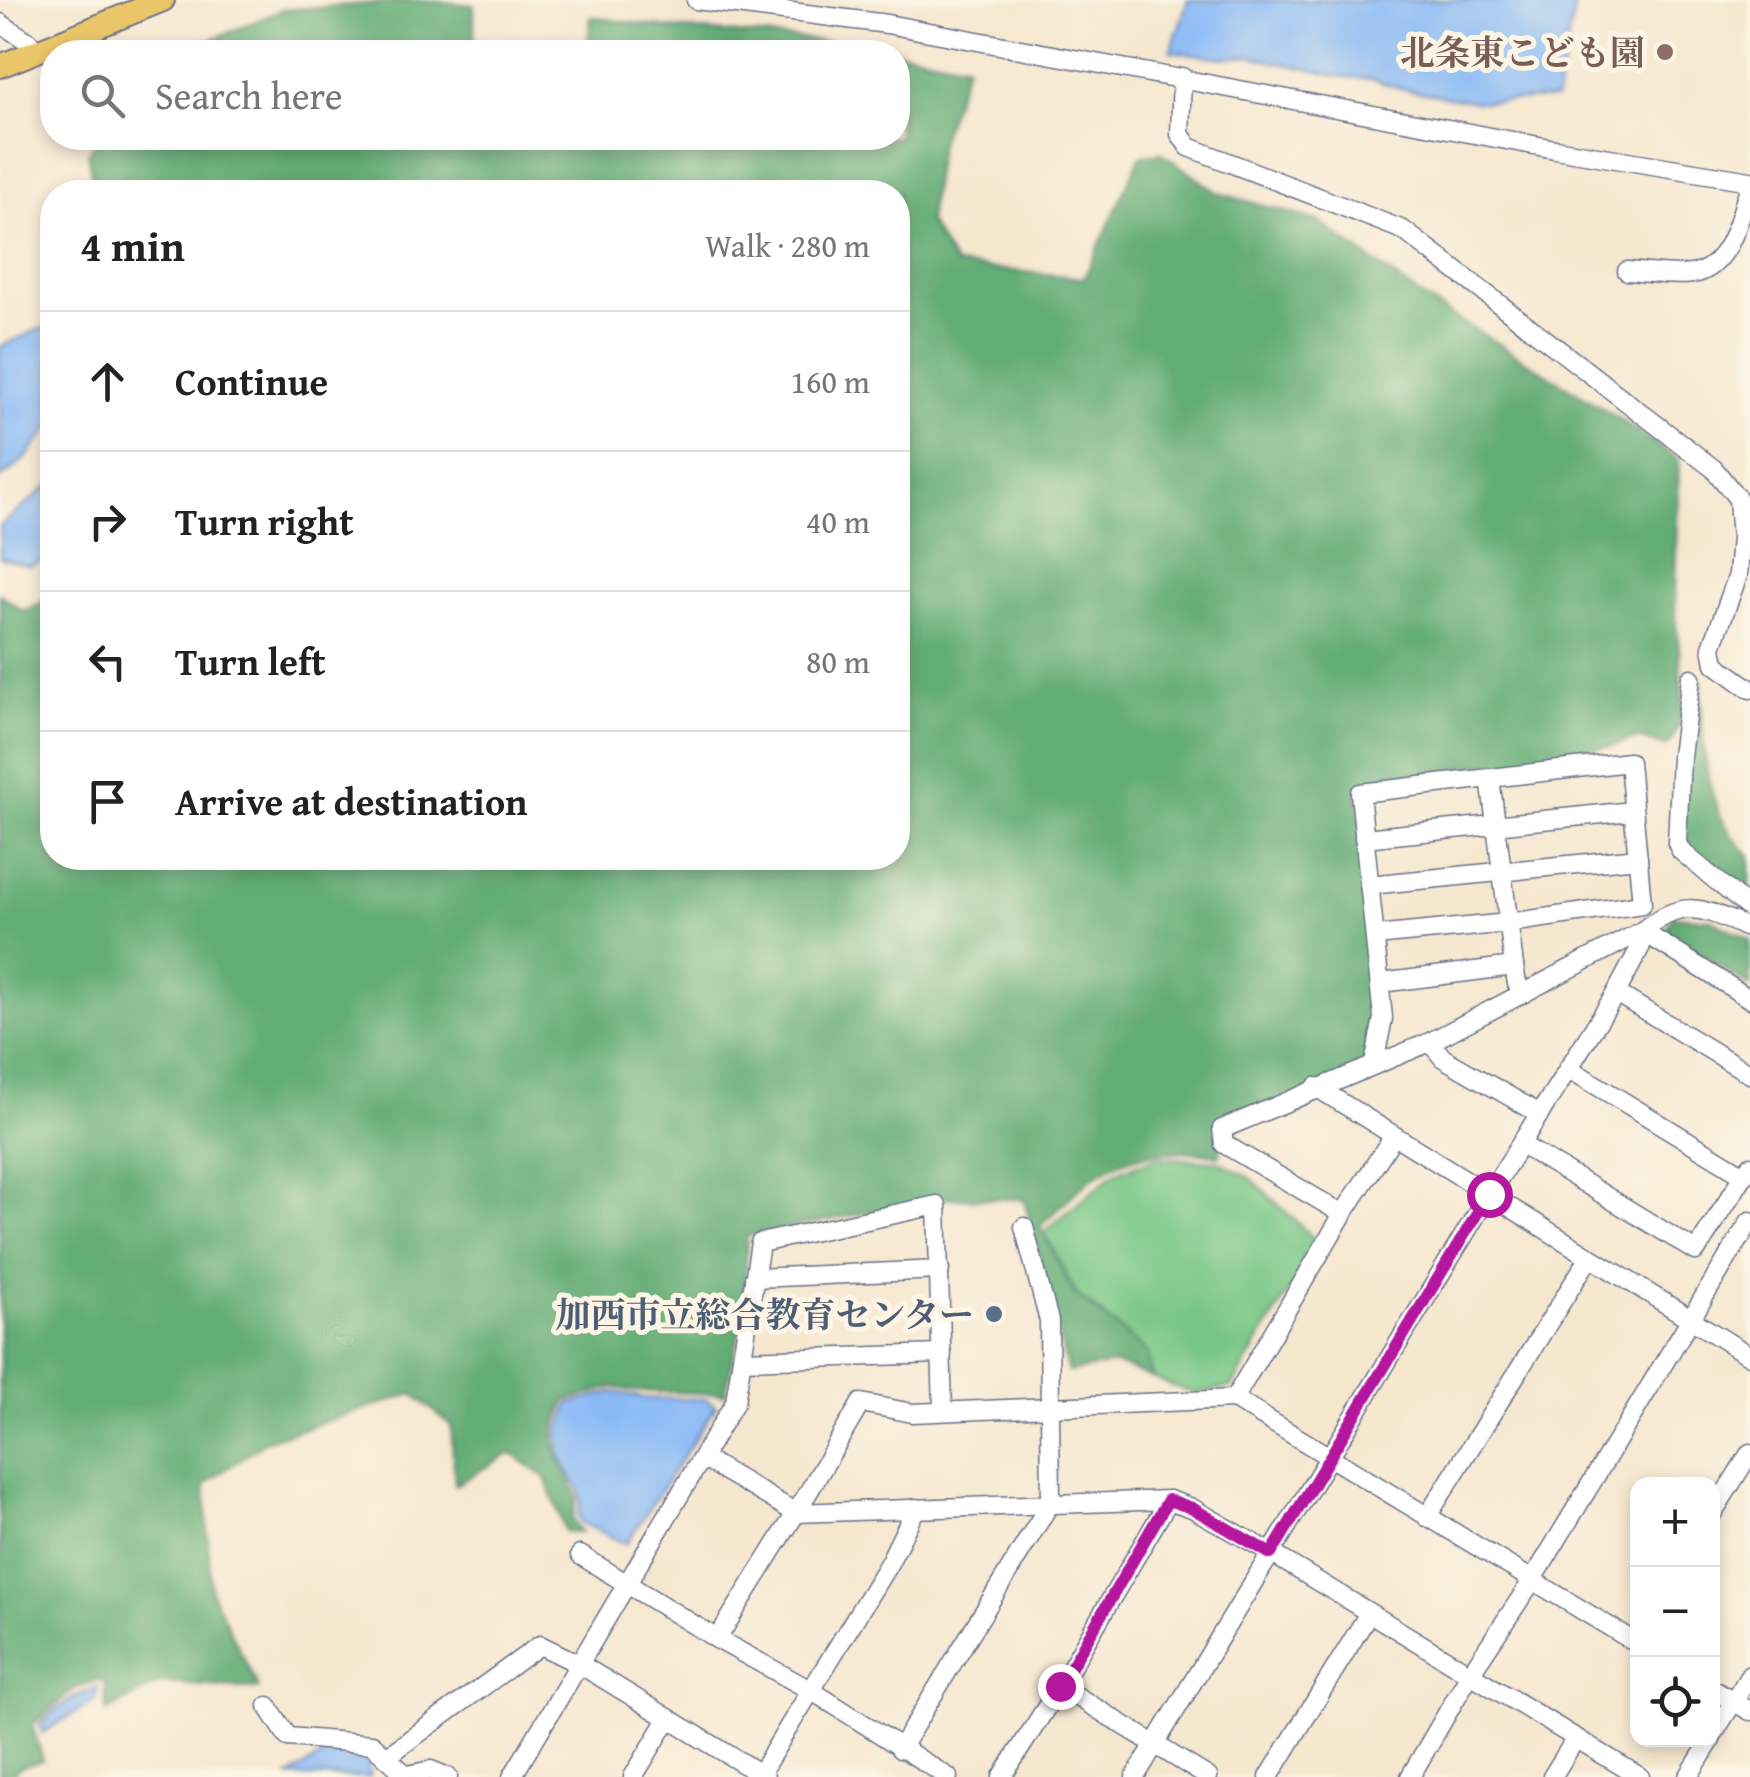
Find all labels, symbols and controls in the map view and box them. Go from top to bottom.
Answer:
place label: 北条東こども園 [1400,27,1645,78]
search box [40,40,910,150]
marker: 北条東こども園 [1654,41,1676,63]
text: Search here [155,67,343,123]
icon: search [75,68,130,123]
text: 4 min [80,215,185,276]
text: Walk · 280 m [705,222,870,269]
text: Continue [175,353,328,409]
icon: ahead [80,354,135,409]
text: 160 m [791,358,870,405]
text: Turn right [175,493,354,549]
icon: right [80,494,135,549]
text: 40 m [806,498,870,545]
text: Turn left [175,633,326,689]
icon: left [80,634,135,689]
text: 80 m [806,638,870,685]
text: Arrive at destination [175,773,528,829]
icon: arrive [80,774,135,829]
route start [1467,1172,1513,1218]
place label: 加西市立総合教育センター [555,1289,974,1340]
marker: 加西市立総合教育センター [983,1303,1005,1325]
map controls [1630,1477,1720,1747]
button: + [1630,1477,1720,1567]
button: − [1630,1567,1720,1657]
button: locate [1630,1657,1720,1747]
route end [1038,1664,1084,1710]

